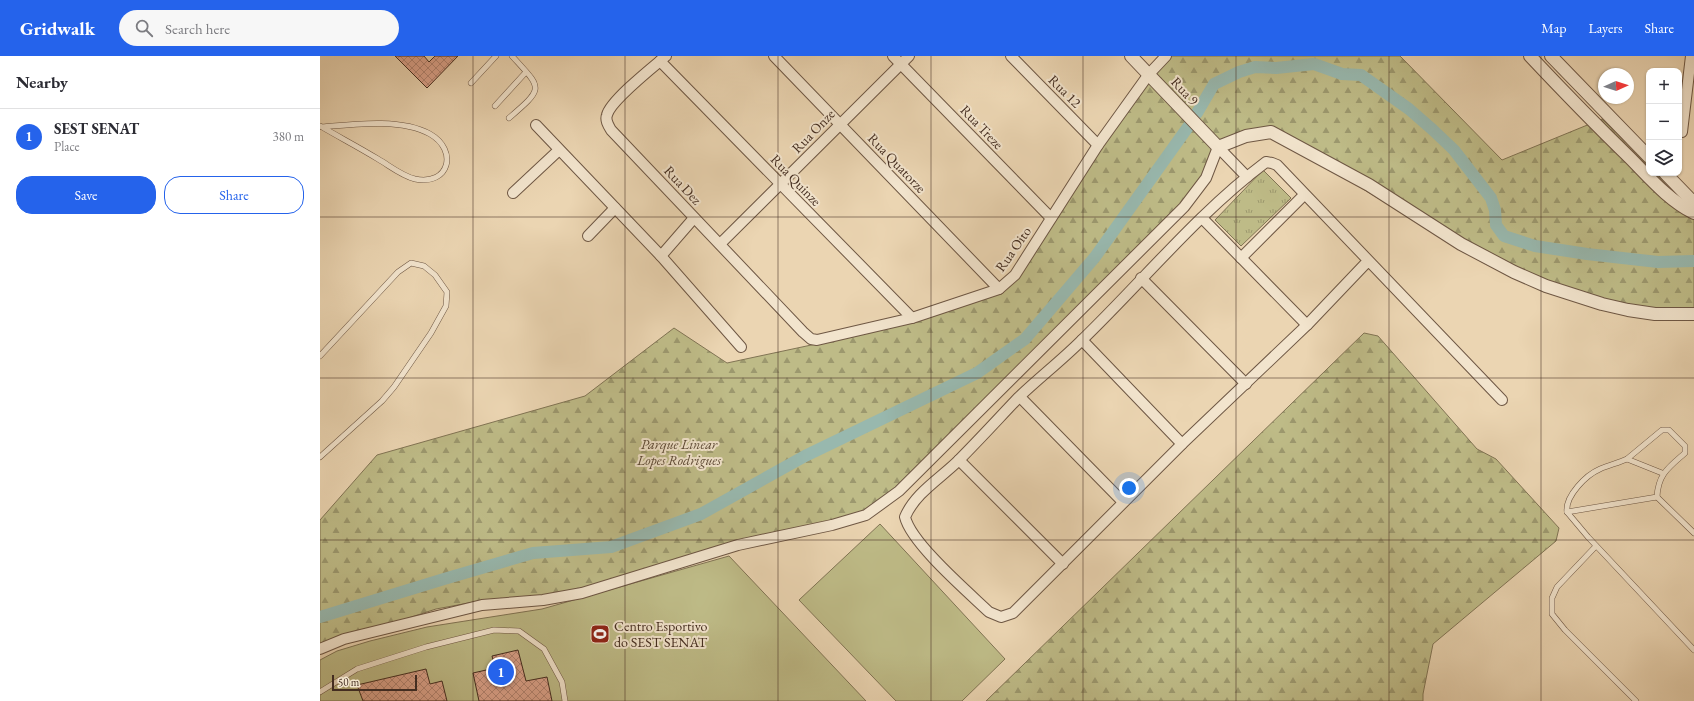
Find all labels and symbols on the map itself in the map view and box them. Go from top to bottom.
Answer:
north arrow [1598,68,1634,104]
street label: Rua 12 [1045,71,1085,111]
street label: Rua 9 [1167,73,1203,109]
street label: Rua Treze [957,101,1008,153]
street label: Rua Onze [788,105,839,157]
street label: Rua Quatorze [864,129,930,197]
street label: Rua Quinze [767,150,826,210]
street label: Rua Dez [660,162,706,209]
street label: Rua Oito [991,223,1035,275]
park label: Parque Linear Lopes Rodrigues [636,435,721,469]
your location [1119,478,1139,498]
place label: Centro Esportivo do SEST SENAT [614,617,708,651]
sports icon: Centro Esportivo do SEST SENAT [589,623,611,645]
pin: 1 [488,657,514,687]
scale bar [332,673,417,692]

